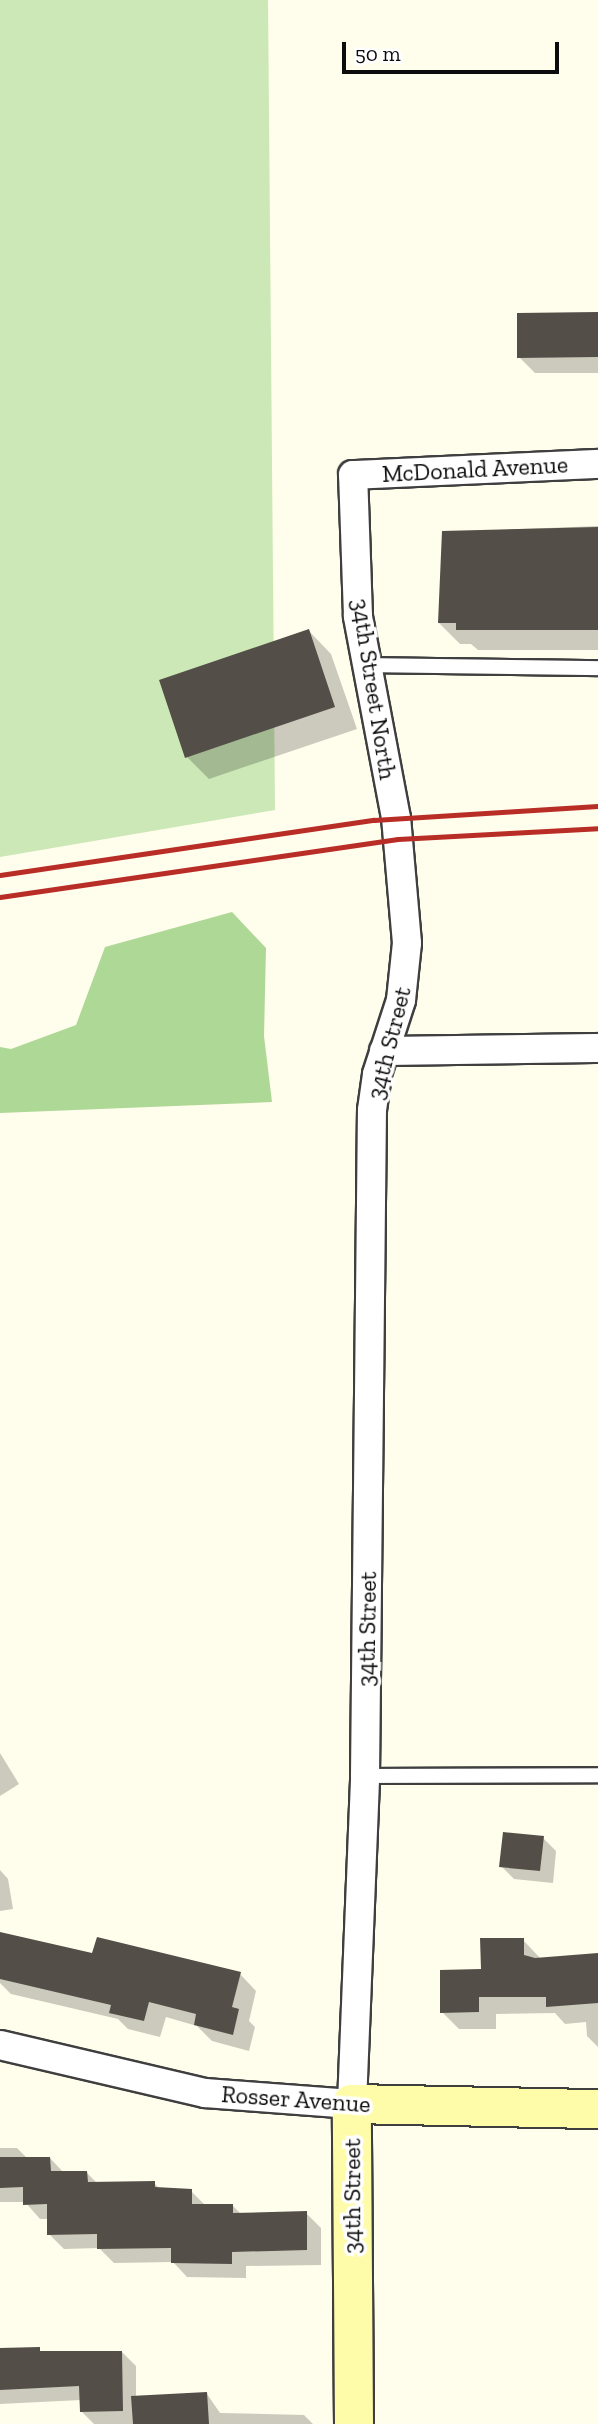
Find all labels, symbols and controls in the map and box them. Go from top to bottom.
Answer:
scale bar [346,28,563,72]
text: 50 m [355,41,401,66]
street label: McDonald Avenue [381,450,569,488]
street label: 34th Street North [345,596,403,782]
street label: 34th Street [361,983,417,1103]
street label: 34th Street [352,1571,382,1687]
street label: Rosser Avenue [220,2079,372,2119]
street label: 34th Street [338,2138,366,2254]

